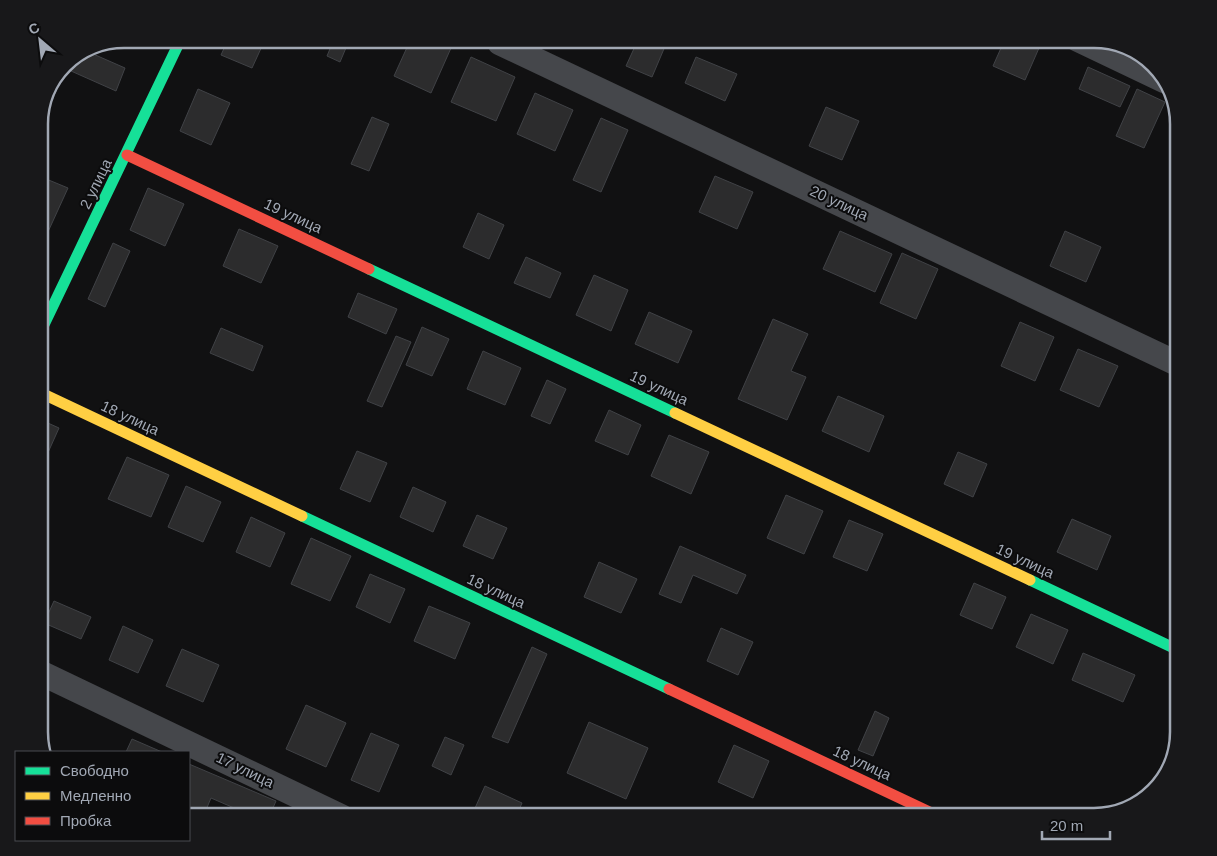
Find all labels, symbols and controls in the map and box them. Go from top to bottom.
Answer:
north arrow [15,15,65,65]
text: С [26,19,42,38]
street label: 2 улица [76,155,115,212]
street label: 20 улица [807,182,872,224]
street label: 19 улица [261,195,326,237]
street label: 19 улица [627,367,692,409]
street label: 18 улица [98,397,163,439]
street label: 19 улица [993,540,1058,582]
street label: 18 улица [464,570,529,612]
street label: 18 улица [830,742,895,784]
street label: 17 улица [214,748,277,791]
legend [15,751,190,841]
text: Свободно [60,762,129,779]
text: Медленно [60,787,131,804]
scale bar [1042,808,1110,840]
text: Пробка [60,812,112,829]
text: 20 m [1050,817,1083,834]

